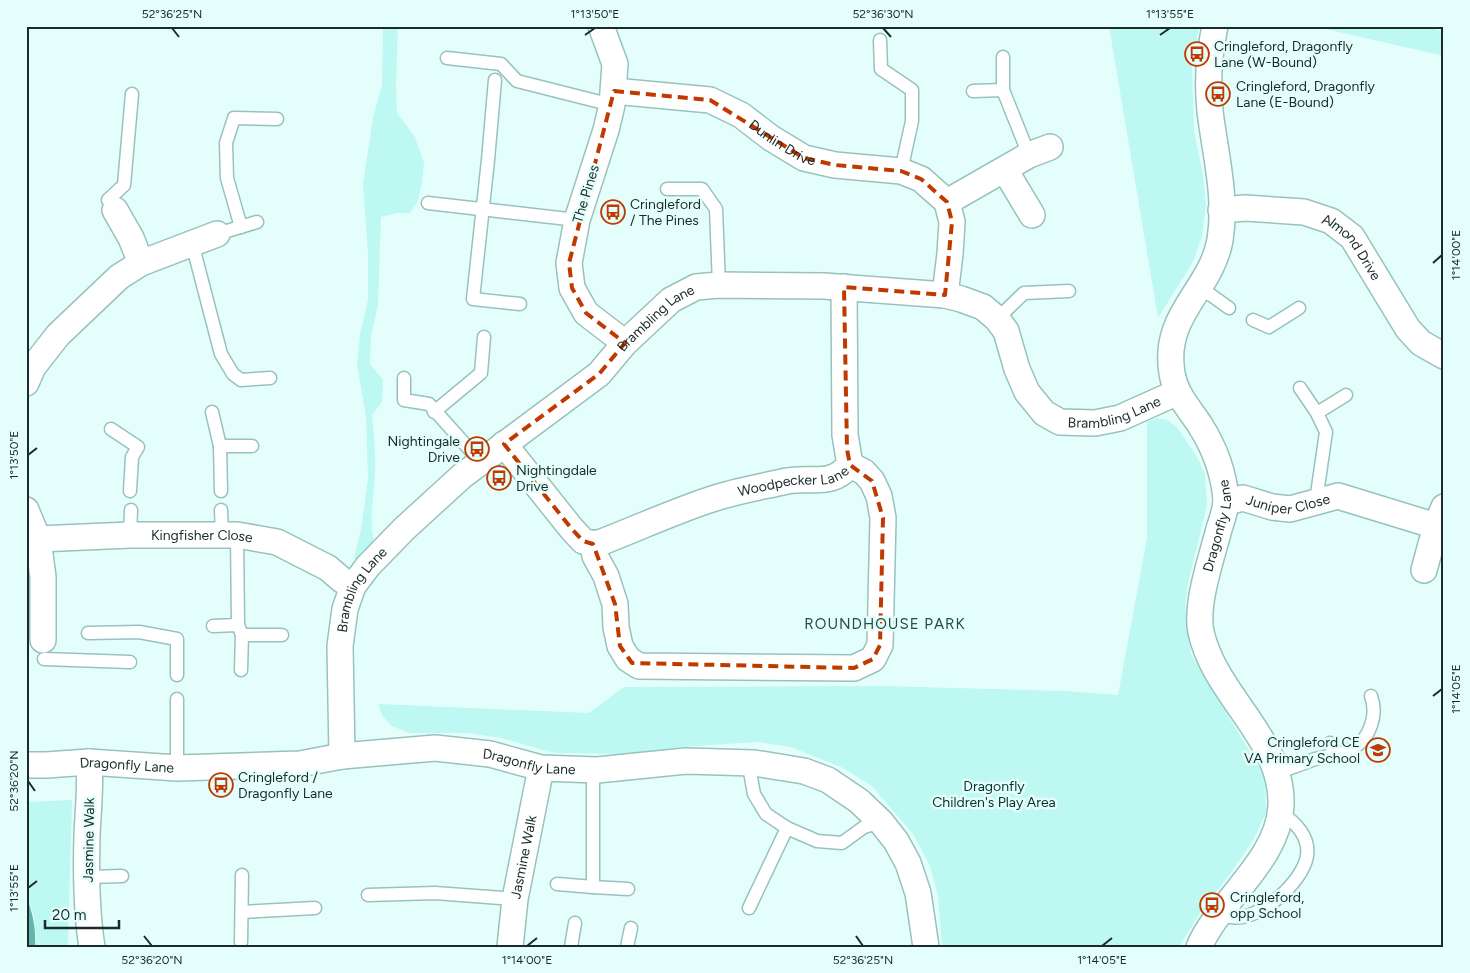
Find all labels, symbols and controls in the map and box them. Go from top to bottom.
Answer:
text: 52°36'25"N [142,7,202,21]
text: 1°13'50"E [571,7,619,21]
text: 52°36'30"N [852,7,914,21]
text: 1°13'55"E [1146,7,1194,21]
place label: Cringleford, Dragonfly Lane (W-Bound) [1214,38,1354,71]
bus stop icon: Cringleford, Dragonfly Lane (W-Bound) [1184,41,1210,67]
place label: Cringleford, Dragonfly Lane (E-Bound) [1236,78,1376,111]
bus stop icon: Cringleford, Dragonfly Lane (E-Bound) [1205,81,1231,107]
street label: Dunlin Drive [746,116,817,169]
street label: The Pines [569,163,603,225]
place label: Cringleford / The Pines [630,196,701,229]
bus stop icon: Cringleford / The Pines [600,199,626,225]
street label: Almond Drive [1320,210,1385,284]
text: 1°14'00"E [1449,230,1463,280]
street label: Brambling Lane [613,281,697,355]
street label: Brambling Lane [1068,392,1164,432]
text: 1°13'50"E [7,431,21,479]
place label: Nightingale Drive [387,433,460,466]
bus stop icon: Nightingale Drive [464,436,490,462]
place label: Nightingdale Drive [516,462,597,495]
street label: Woodpecker Lane [736,462,853,500]
bus stop icon: Nightingdale Drive [486,465,512,491]
street label: Dragonfly Lane [1199,478,1235,574]
street label: Juniper Close [1244,490,1332,518]
street label: Kingfisher Close [151,527,254,546]
street label: Brambling Lane [333,543,391,633]
district label: ROUNDHOUSE PARK [804,615,966,633]
text: 1°14'05"E [1449,664,1463,714]
place label: Cringleford CE VA Primary School [1244,734,1360,767]
school or university icon: Cringleford CE VA Primary School [1365,737,1391,763]
street label: Dragonfly Lane [482,745,576,778]
text: 52°36'20"N [7,750,21,812]
street label: Dragonfly Lane [79,754,175,776]
place label: Cringleford / Dragonfly Lane [238,769,333,802]
bus stop icon: Cringleford / Dragonfly Lane [208,772,234,798]
park label: Dragonfly Children's Play Area [932,778,1056,811]
street label: Jasmine Walk [80,797,98,883]
street label: Jasmine Walk [507,814,540,900]
text: 1°13'55"E [7,864,21,912]
place label: Cringleford, opp School [1230,889,1304,922]
bus stop icon: Cringleford, opp School [1199,892,1225,918]
scale bar [45,898,119,930]
text: 20 m [52,906,86,924]
text: 52°36'20"N [121,953,183,967]
text: 1°14'00"E [502,953,552,967]
text: 52°36'25"N [833,953,893,967]
text: 1°14'05"E [1077,953,1127,967]

